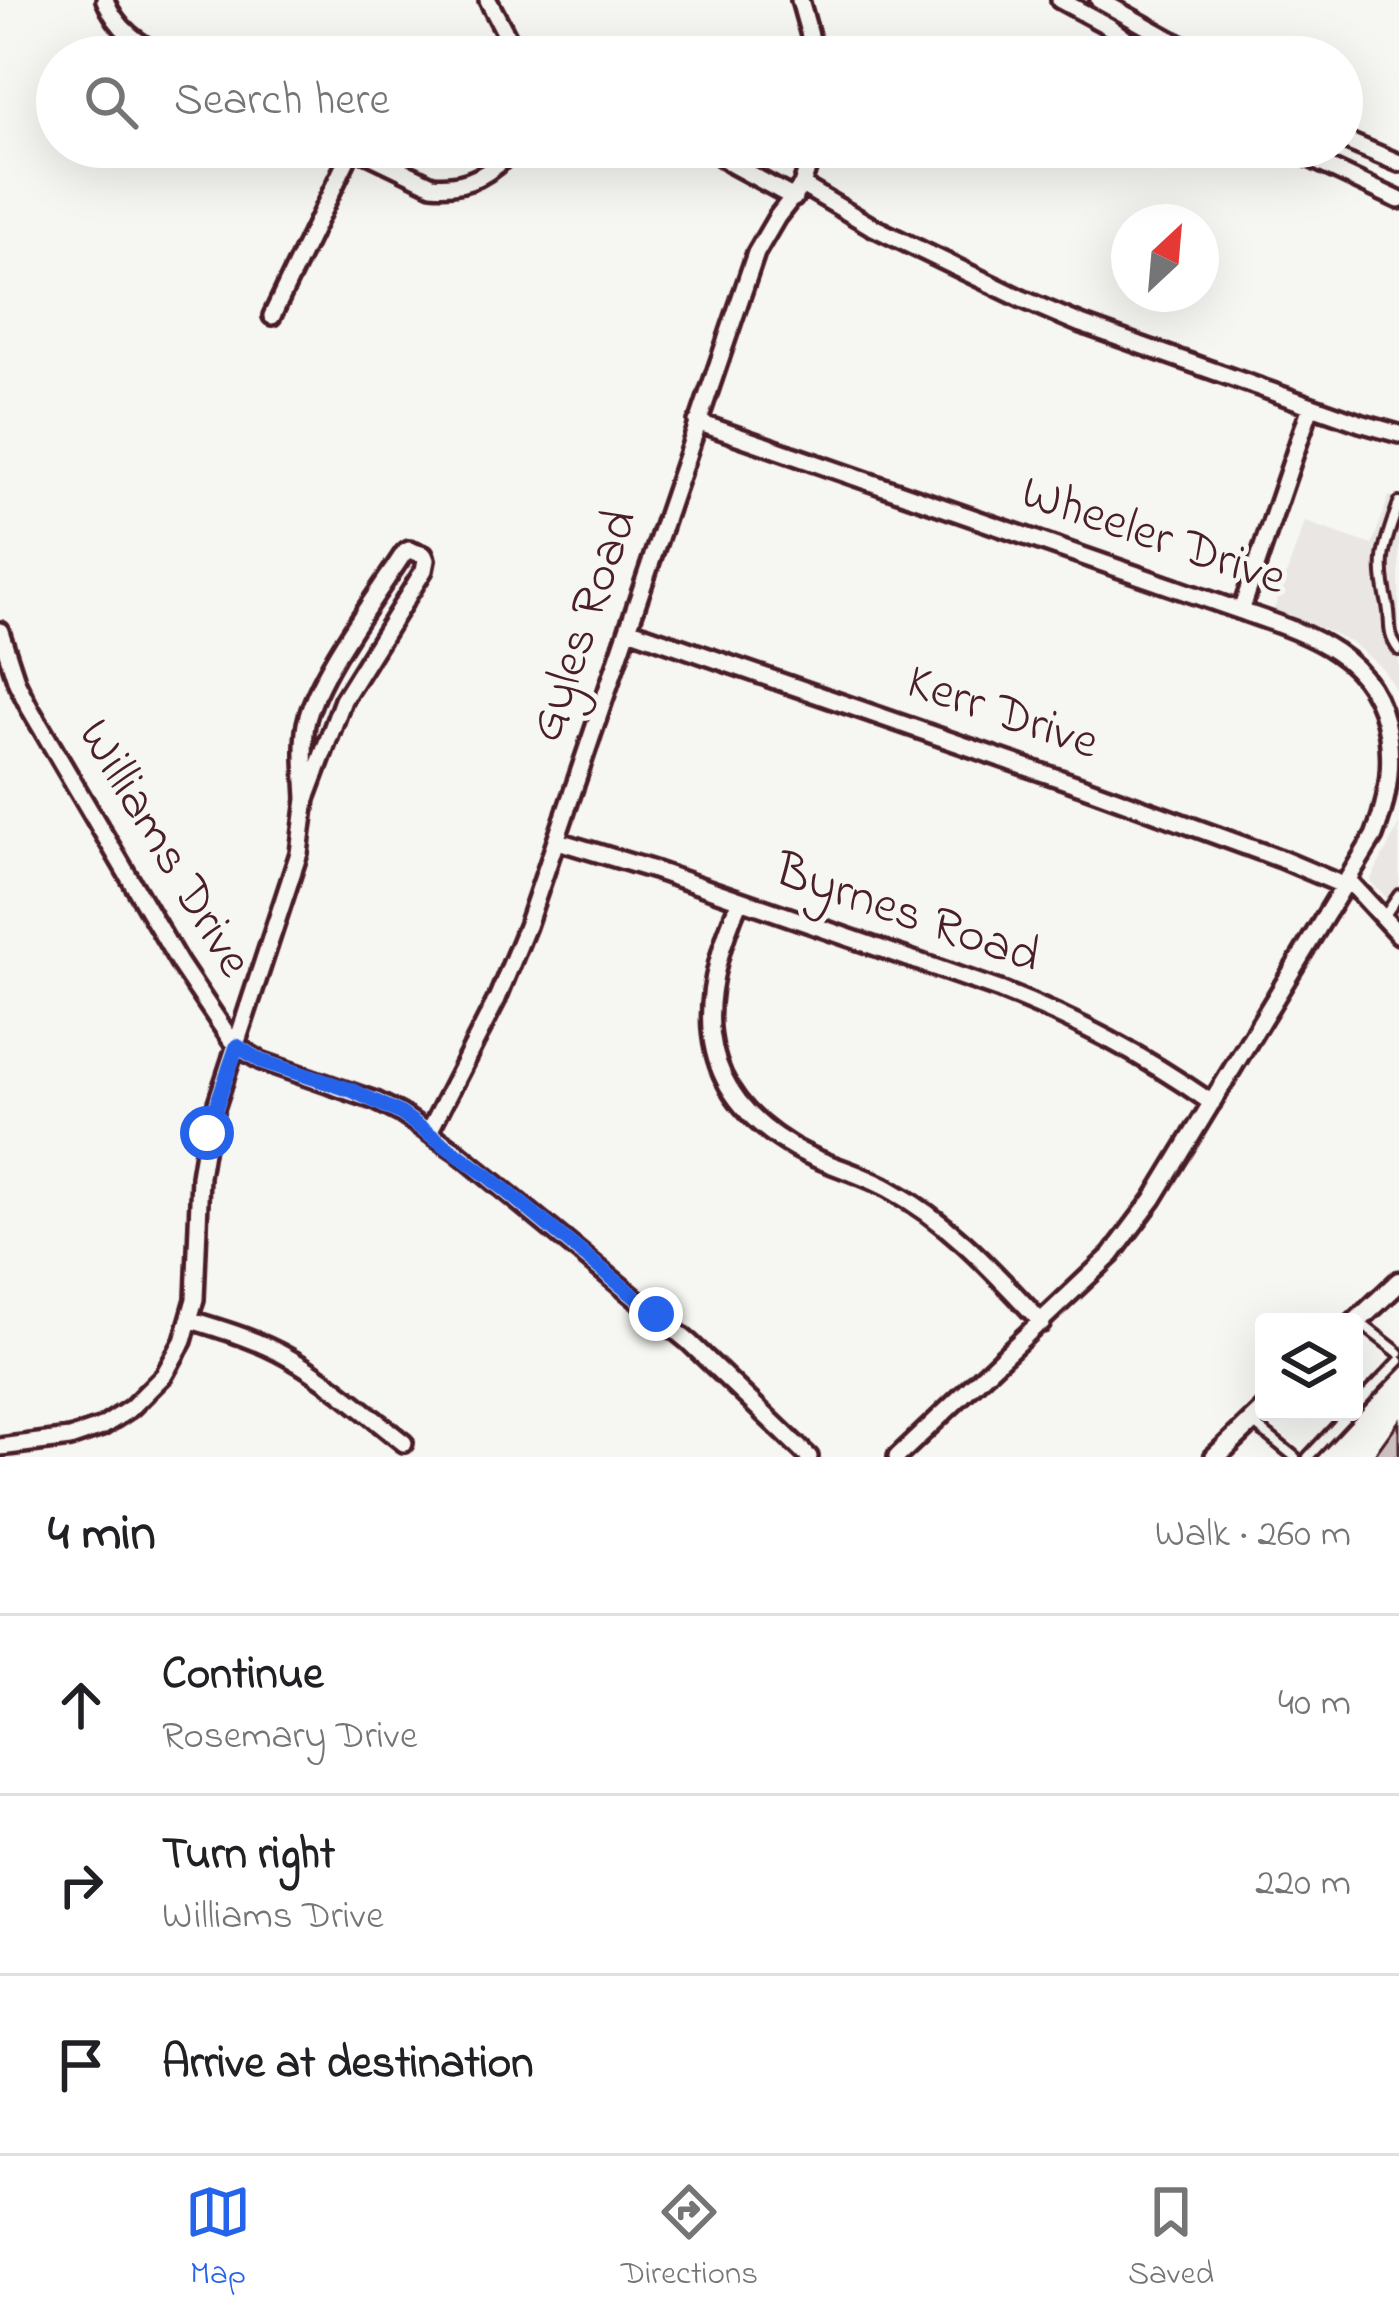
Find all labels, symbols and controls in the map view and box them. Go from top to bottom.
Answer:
search box [36,36,1363,168]
icon: search [78,69,144,135]
text: Search here [174,69,390,135]
north arrow [1111,204,1219,312]
street label: Wheeler Drive [1010,457,1296,617]
street label: Gyles Road [510,500,660,752]
street label: Kerr Drive [896,646,1108,782]
street label: Williams Drive [56,705,270,993]
street label: Byrnes Road [762,834,1050,995]
route start [180,1106,234,1160]
route end [629,1287,683,1341]
map controls [1255,1313,1363,1421]
button: layers [1255,1313,1363,1421]
text: 4 min [48,1498,156,1573]
text: Walk · 260 m [1155,1507,1351,1564]
text: Continue [162,1643,323,1709]
icon: ahead [48,1672,114,1738]
text: 40 m [1278,1676,1351,1733]
text: Rosemary Drive [162,1709,417,1766]
text: Turn right [162,1823,335,1889]
icon: right [48,1852,114,1918]
text: 220 m [1255,1856,1351,1913]
text: Williams Drive [162,1889,384,1946]
icon: arrive [48,2032,114,2098]
text: Arrive at destination [162,2032,533,2098]
tab: Map [185,2179,251,2299]
tab: Directions [621,2179,758,2299]
tab: Saved [1128,2179,1214,2299]

